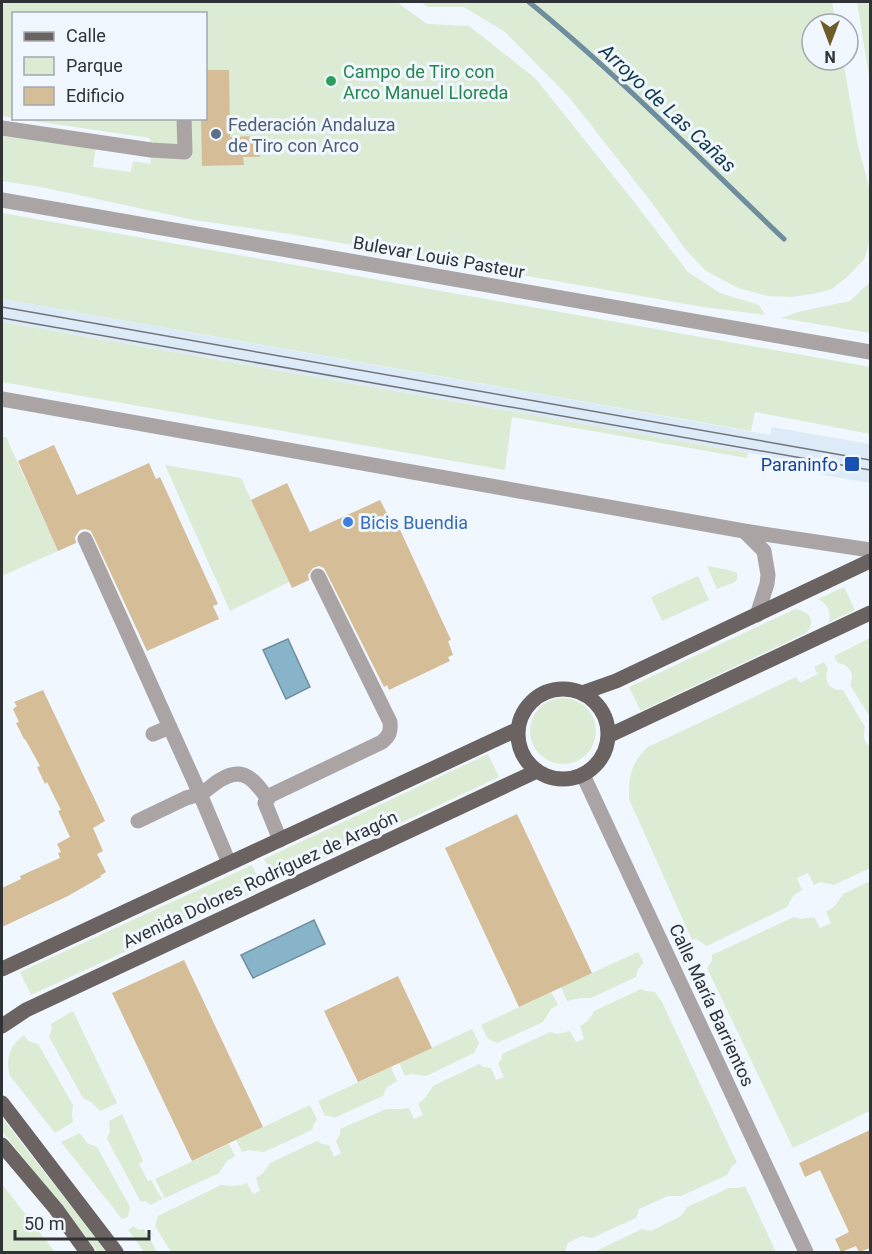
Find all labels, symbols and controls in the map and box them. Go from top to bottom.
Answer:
legend [12,12,207,120]
north arrow [800,12,860,72]
text: Calle [66,25,106,46]
water label: Arroyo de Las Cañas [594,38,741,177]
text: N [824,47,836,66]
text: Parque [66,55,123,76]
place label: Campo de Tiro con Arco Manuel Lloreda [343,61,508,103]
marker: Campo de Tiro con Arco Manuel Lloreda [324,74,338,88]
text: Edificio [66,85,125,106]
place label: Federación Andaluza de Tiro con Arco [228,114,396,156]
marker: Federación Andaluza de Tiro con Arco [209,127,223,141]
street label: Bulevar Louis Pasteur [352,232,526,282]
place label: Paraninfo [761,454,838,475]
marker: Paraninfo [843,455,861,473]
place label: Bicis Buendia [360,512,468,533]
marker: Bicis Buendia [341,515,355,529]
street label: Avenida Dolores Rodríguez de Aragón [119,806,401,952]
street label: Calle María Barrientos [665,920,759,1090]
scale bar [15,1203,148,1241]
text: 50 m [24,1213,64,1234]

